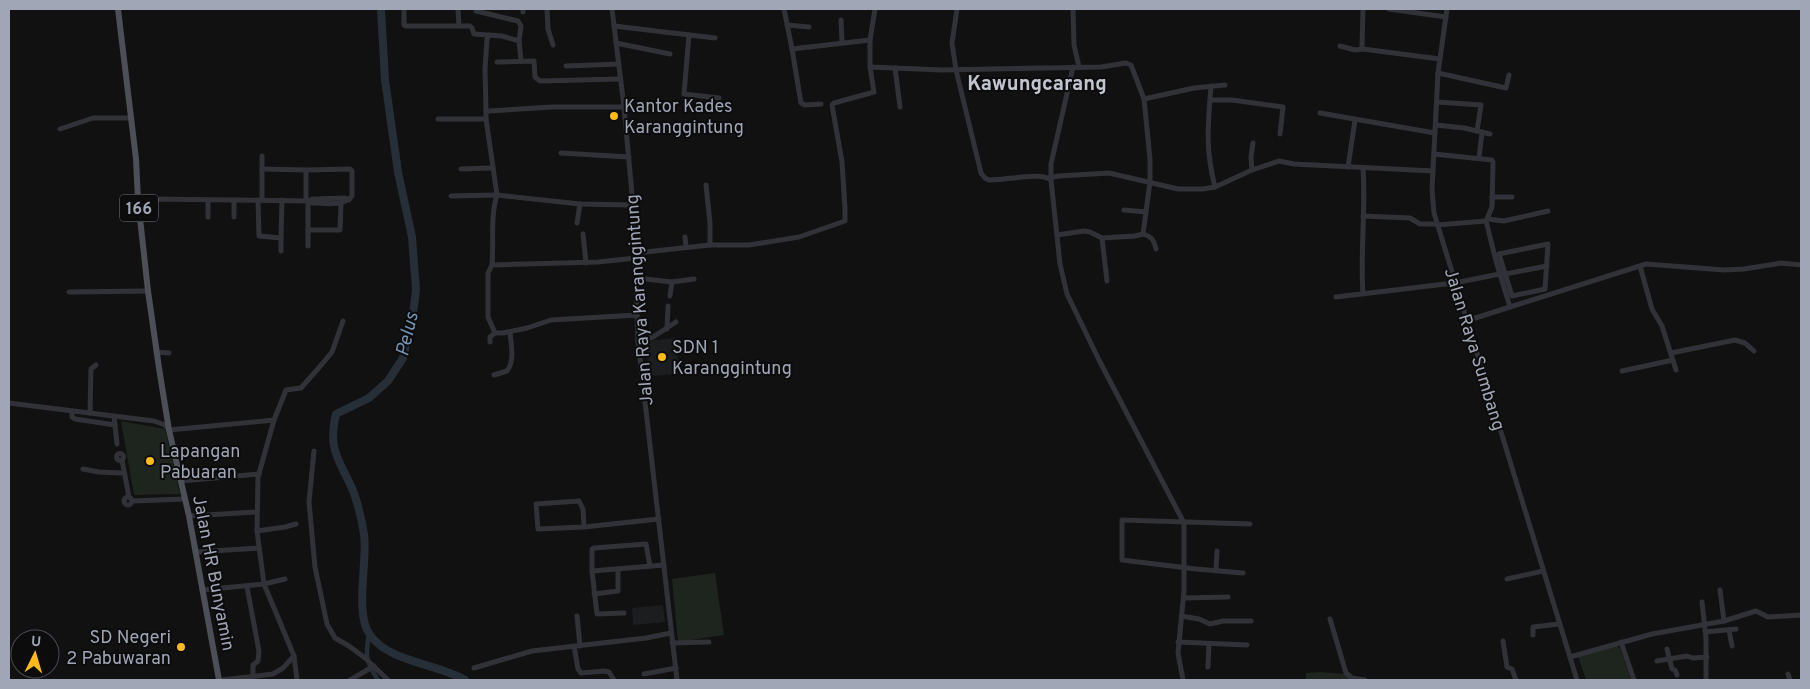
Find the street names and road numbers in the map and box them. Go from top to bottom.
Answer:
street label: Jalan Raya Karanggintung [622,193,659,406]
road number: 166 [120,194,158,222]
street label: Jalan Raya Sumbang [1438,265,1509,434]
street label: Jalan HR Bunyamin [186,494,239,653]

